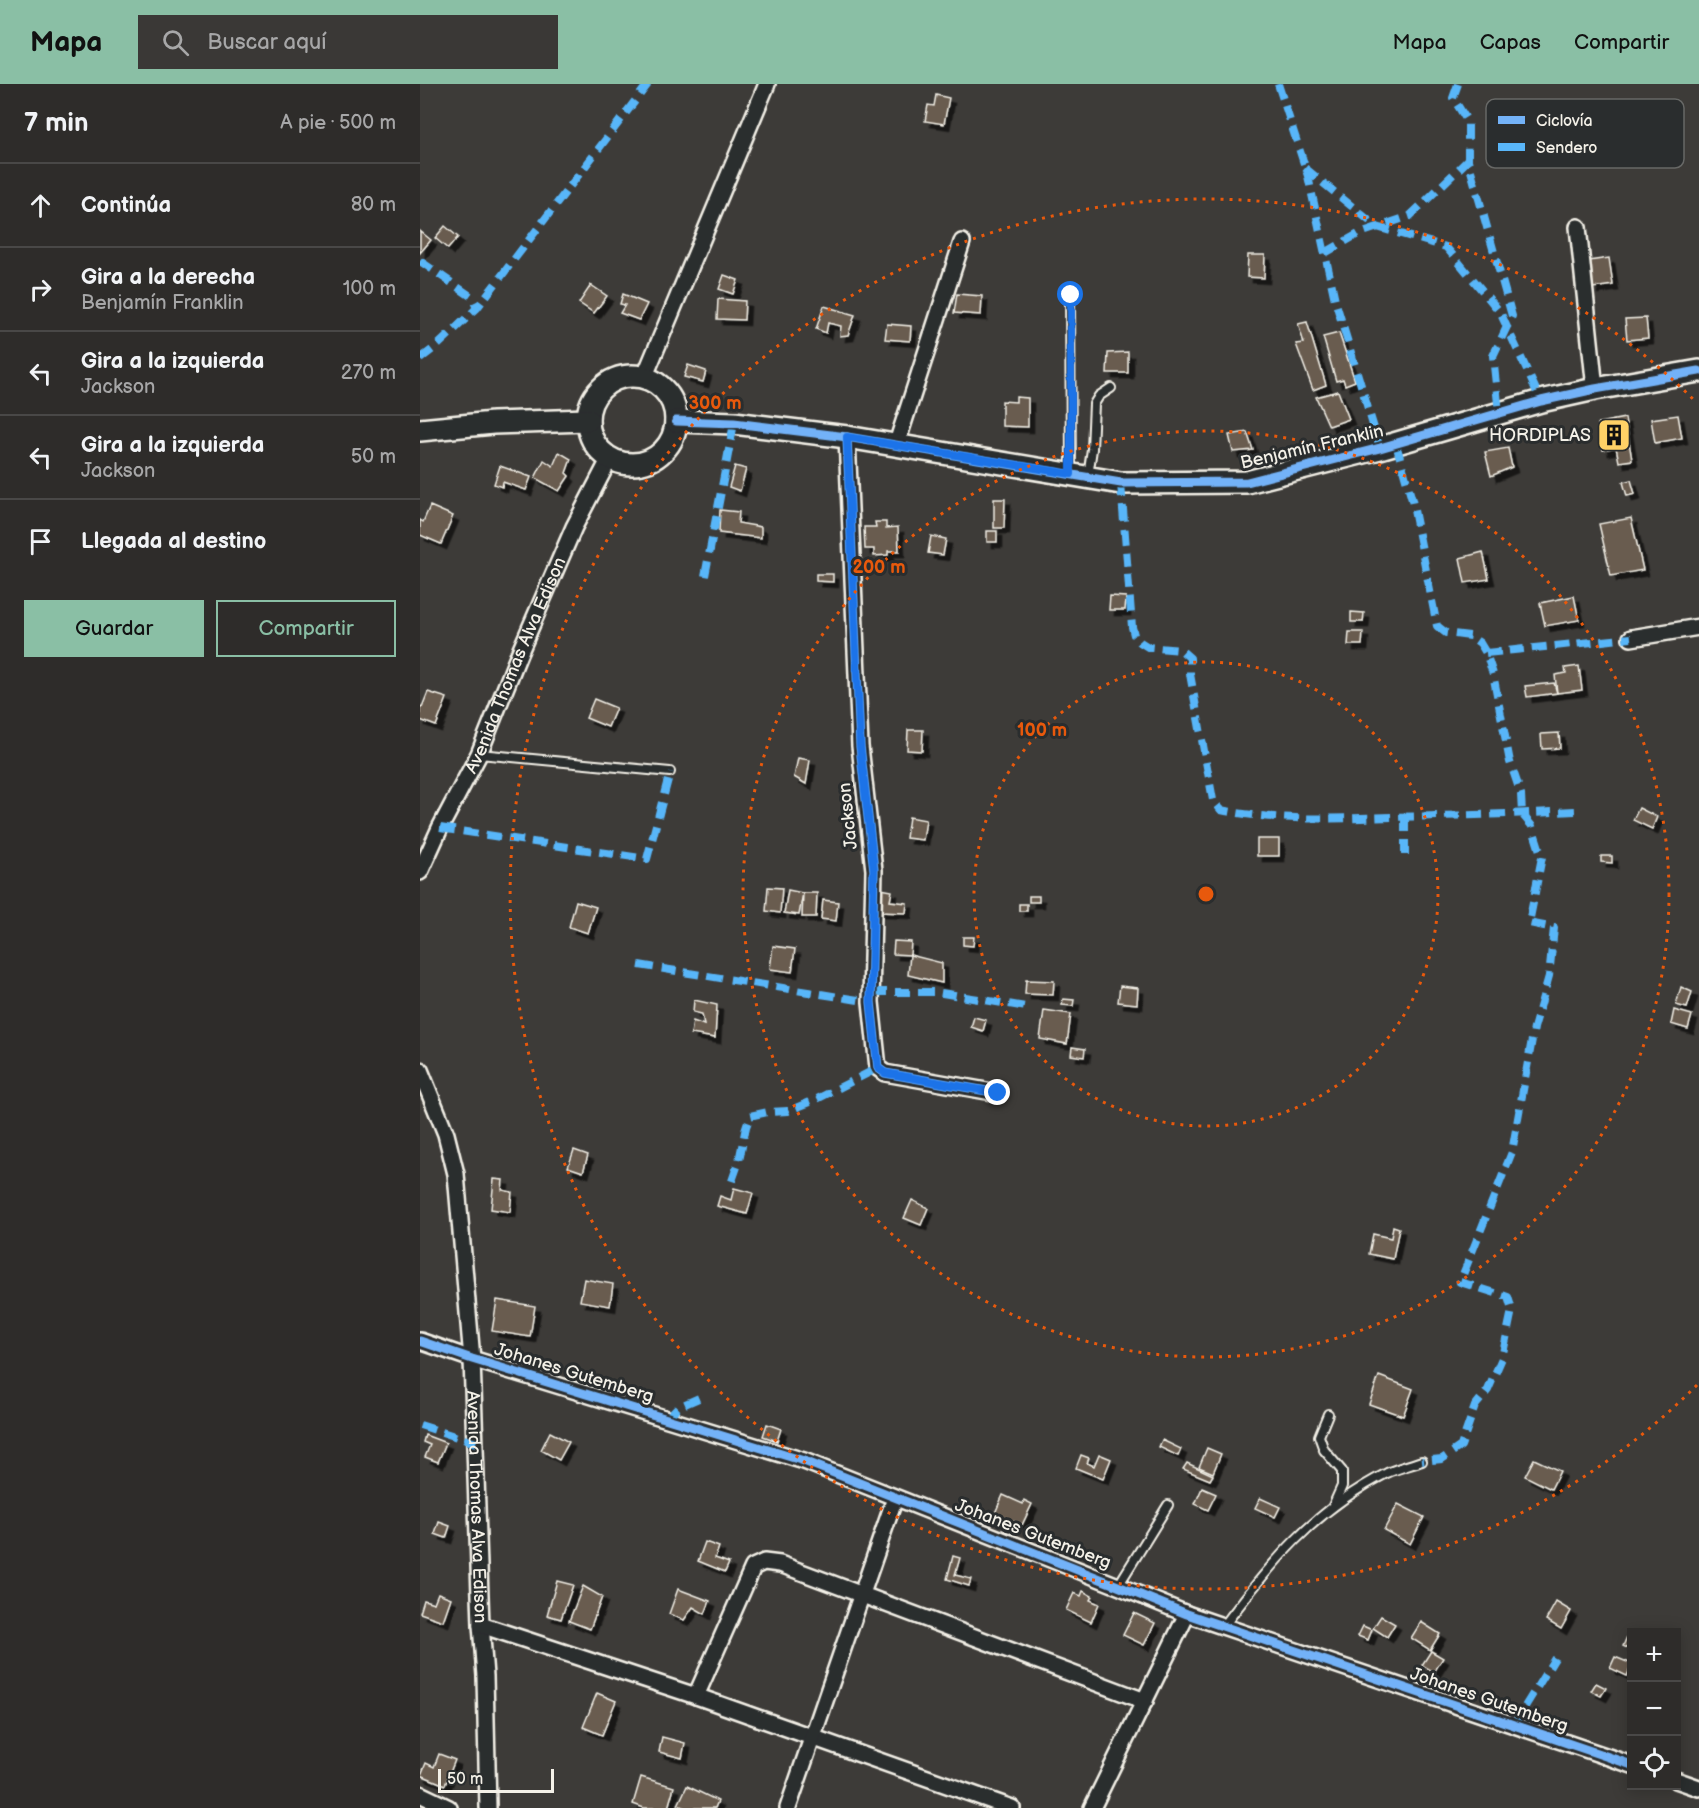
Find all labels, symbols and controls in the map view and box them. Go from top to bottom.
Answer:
search box [138,15,558,69]
text: Mapa [30,26,102,59]
icon: search [159,26,192,59]
text: Buscar aquí [207,29,326,56]
text: Mapa [1393,30,1447,55]
text: Capas [1480,30,1541,55]
text: Compartir [1574,30,1669,55]
legend [1486,99,1684,168]
text: 7 min [24,108,88,139]
text: A pie · 500 m [280,111,396,135]
text: Ciclovía [1536,112,1593,131]
text: Sendero [1536,139,1597,158]
icon: ahead [24,189,57,222]
text: Continúa [81,192,171,219]
text: 80 m [351,193,396,217]
text: Gira a la derecha [81,264,255,291]
icon: right [24,273,57,306]
text: 100 m [343,277,396,301]
route start [1057,281,1083,307]
text: Benjamín Franklin [81,291,243,315]
text: Gira a la izquierda [81,348,265,375]
icon: left [24,357,57,390]
text: 270 m [341,361,396,385]
text: Jackson [81,375,155,399]
text: 300 m [688,393,742,414]
building icon: HORDIPLAS [1596,417,1632,453]
street label: Benjamín Franklin [1238,420,1386,474]
place label: HORDIPLAS [1489,425,1591,446]
text: Gira a la izquierda [81,432,265,459]
icon: left [24,441,57,474]
text: 50 m [351,445,396,469]
text: Jackson [81,459,155,483]
icon: arrive [24,525,57,558]
text: Llegada al destino [81,528,266,555]
street label: Avenida Thomas Alva Edison [460,554,570,777]
text: 200 m [852,557,906,578]
button: Guardar [24,600,204,657]
button: Compartir [216,600,396,657]
text: 100 m [1017,720,1067,741]
street label: Jackson [834,782,862,850]
centre of rings [1196,884,1216,904]
route end [984,1079,1010,1105]
street label: Johanes Gutemberg [492,1339,656,1407]
street label: Avenida Thomas Alva Edison [463,1390,491,1624]
street label: Johanes Gutemberg [952,1495,1114,1573]
map controls [1627,1628,1681,1790]
button: + [1627,1628,1681,1682]
street label: Johanes Gutemberg [1407,1663,1571,1737]
button: − [1627,1682,1681,1736]
button: locate [1627,1736,1681,1790]
scale bar [438,1766,554,1794]
text: 50 m [447,1770,483,1789]

